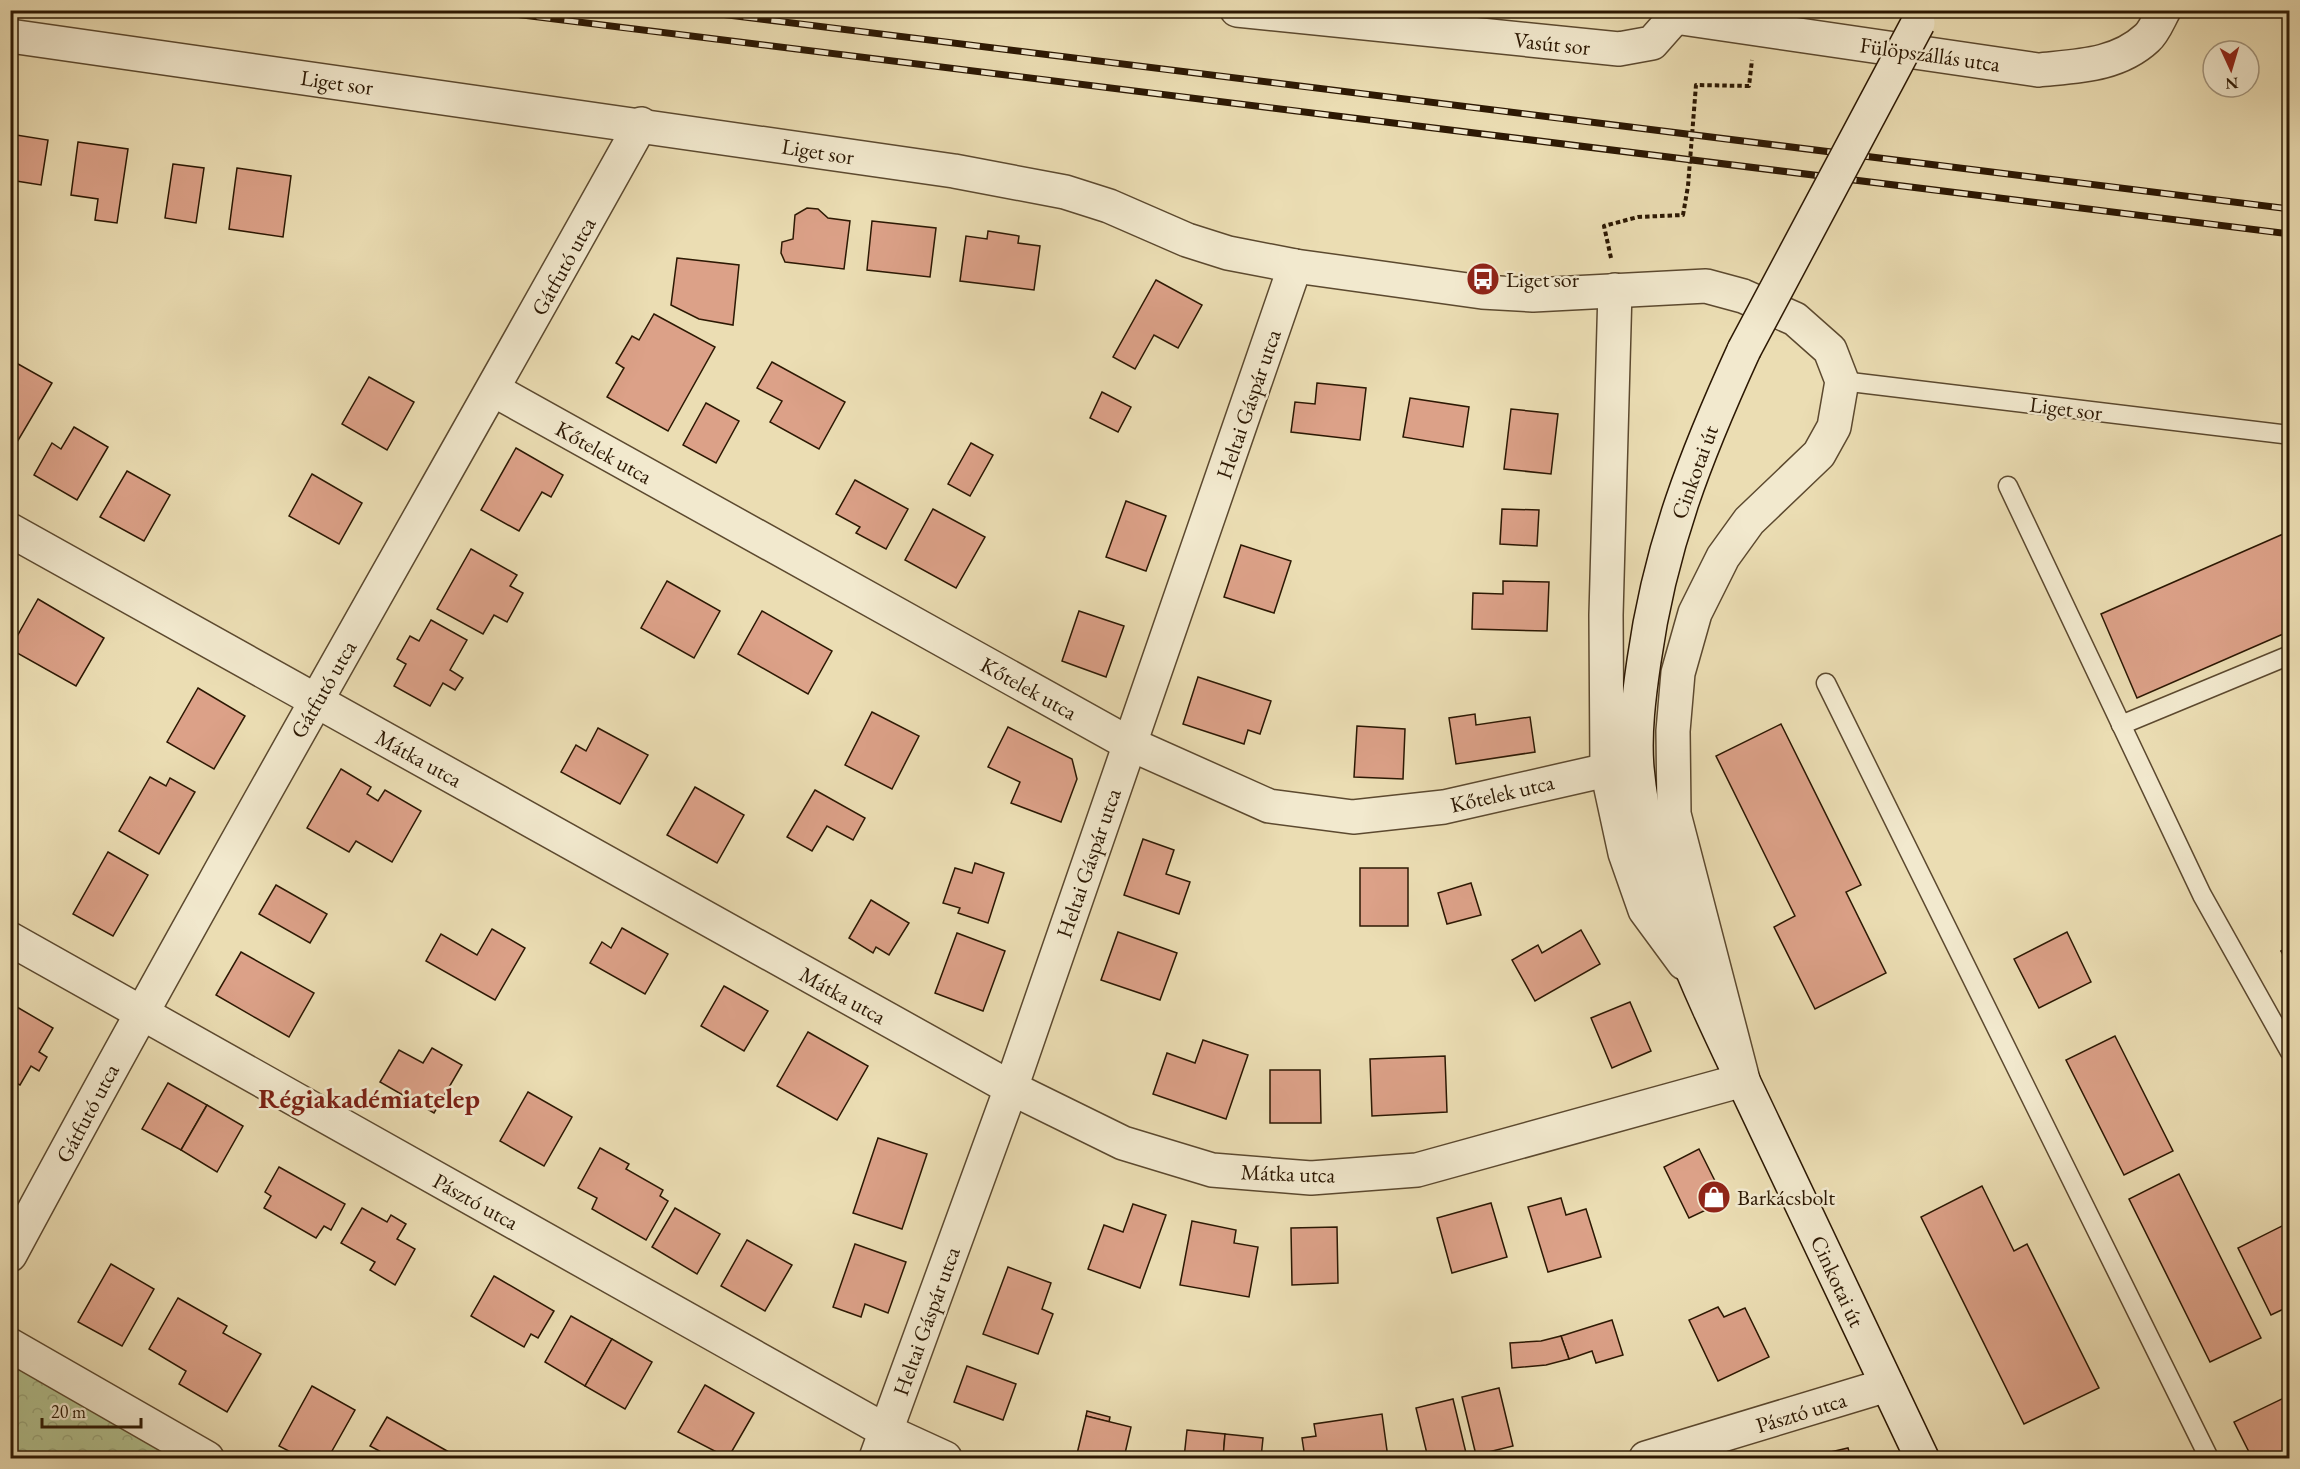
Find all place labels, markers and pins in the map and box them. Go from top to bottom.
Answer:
bus stop icon: Liget sor [1465,261,1501,297]
place label: Liget sor [1506,265,1580,294]
shop icon: Barkácsbolt [1696,1179,1732,1215]
place label: Barkácsbolt [1737,1183,1835,1212]

